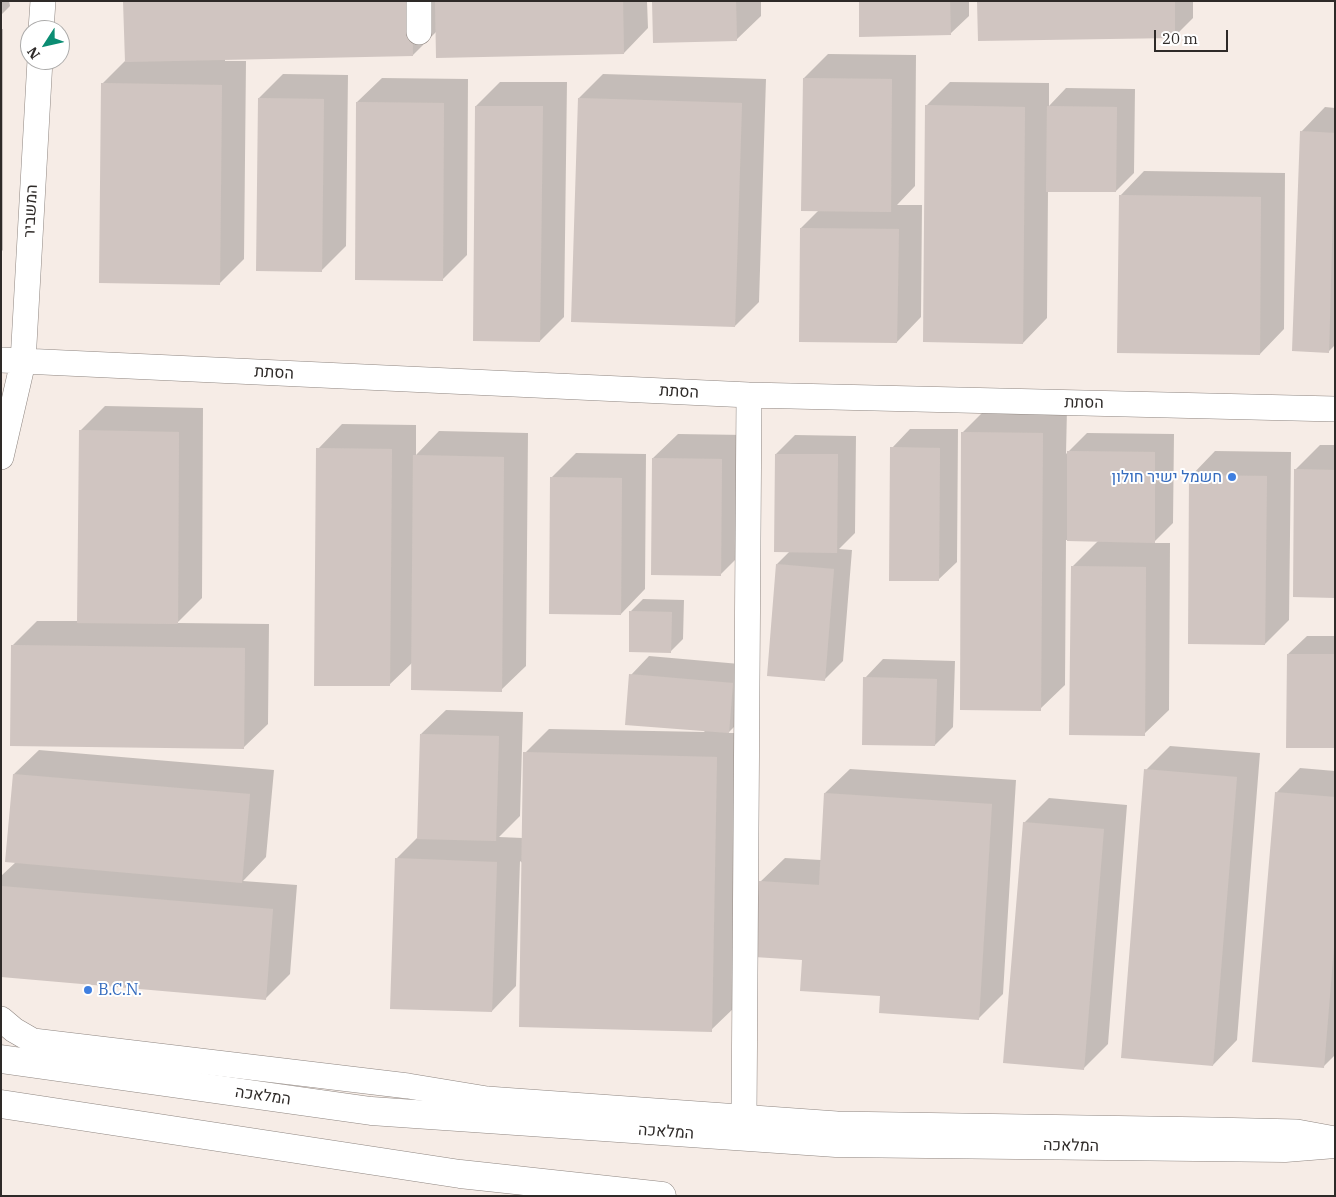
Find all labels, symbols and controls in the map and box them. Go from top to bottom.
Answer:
north arrow [20,20,70,70]
scale bar [1156,20,1230,52]
text: 20 m [1162,29,1198,48]
text: N [23,43,44,63]
street label: המשביר [20,184,42,238]
street label: הסתת [254,362,294,384]
street label: הסתת [659,381,699,403]
street label: הסתת [1064,393,1104,413]
place label: חשמל ישיר חולון [1112,467,1222,487]
marker: חשמל ישיר חולון [1226,471,1238,483]
place label: B.C.N. [98,980,142,1000]
marker: B.C.N. [82,984,94,996]
street label: המלאכה [234,1083,292,1109]
street label: המלאכה [637,1120,695,1144]
street label: המלאכה [1043,1136,1099,1156]

